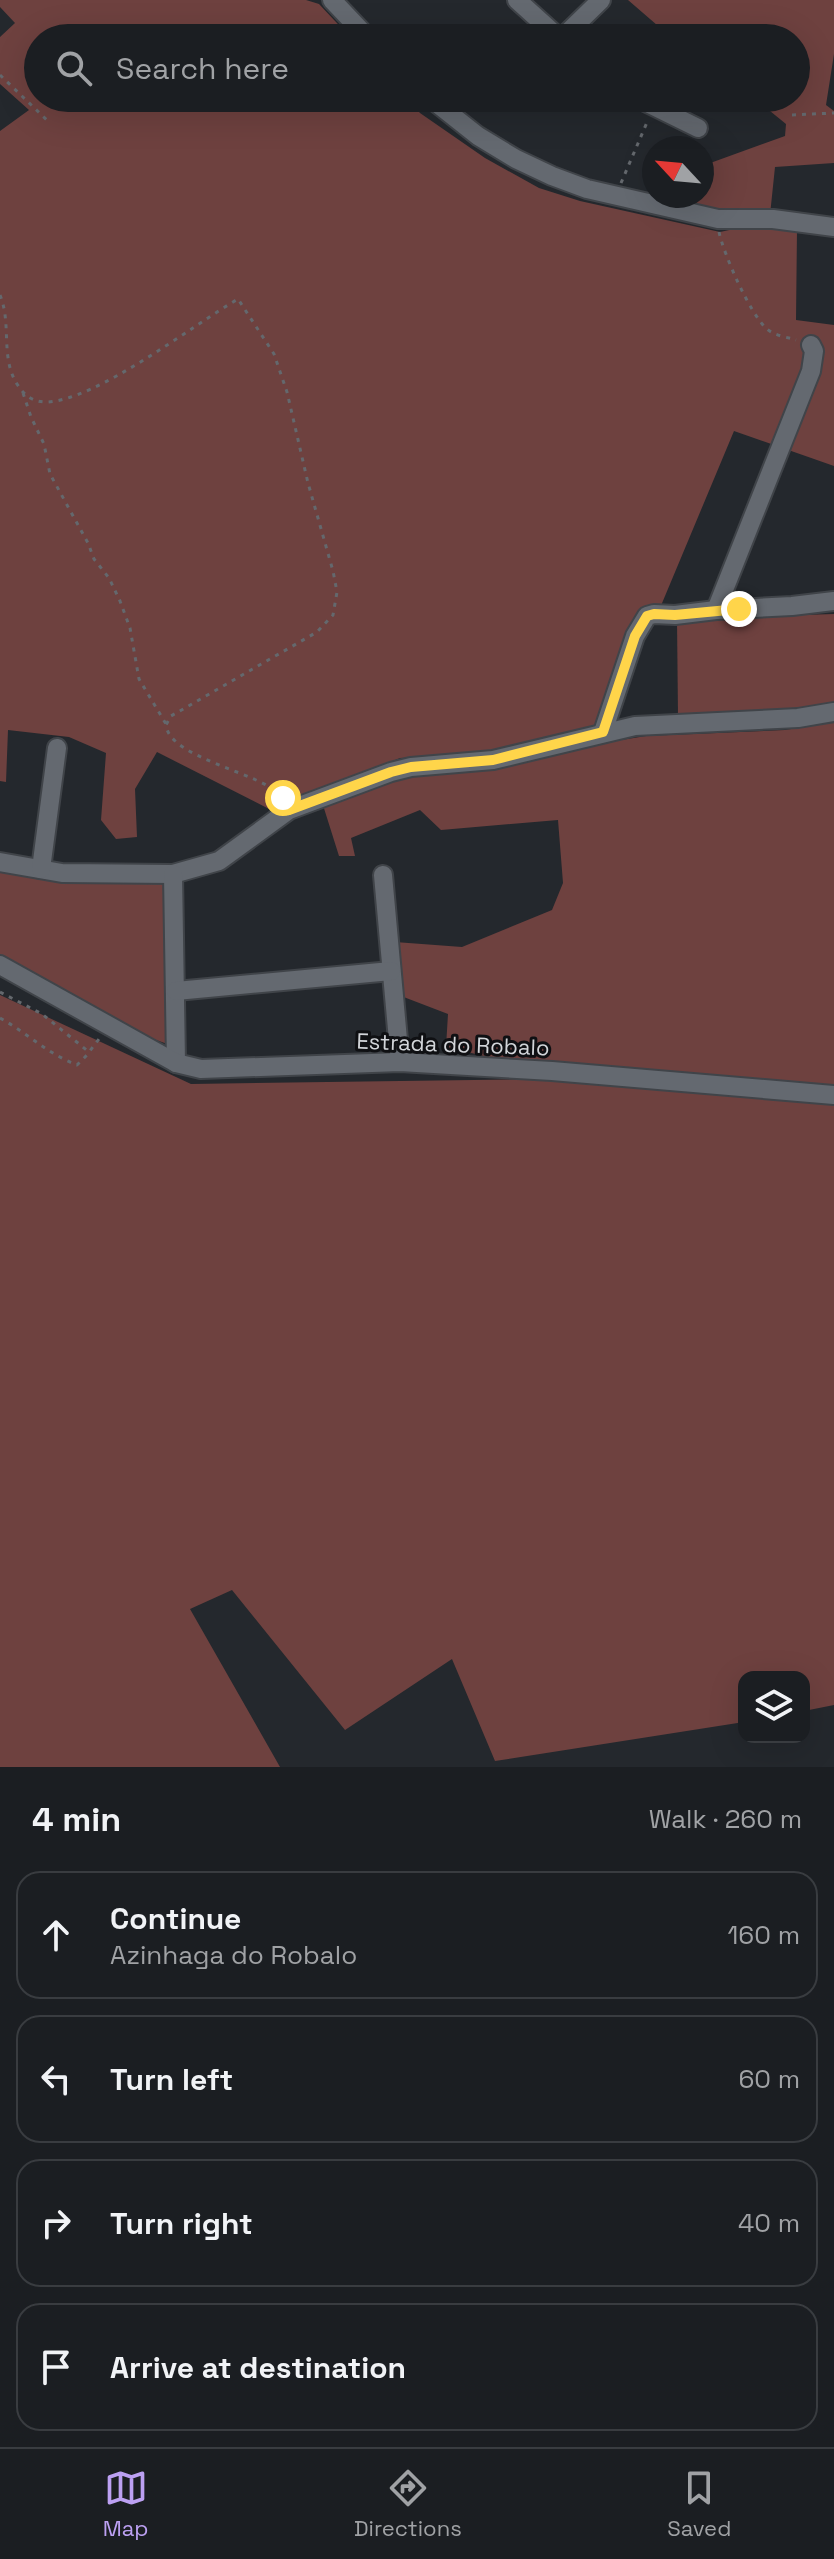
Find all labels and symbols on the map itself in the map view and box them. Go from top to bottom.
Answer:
north arrow [642,136,714,208]
route end [721,591,757,627]
route start [265,780,301,816]
street label: Estrada do Robalo [356,1027,550,1061]

